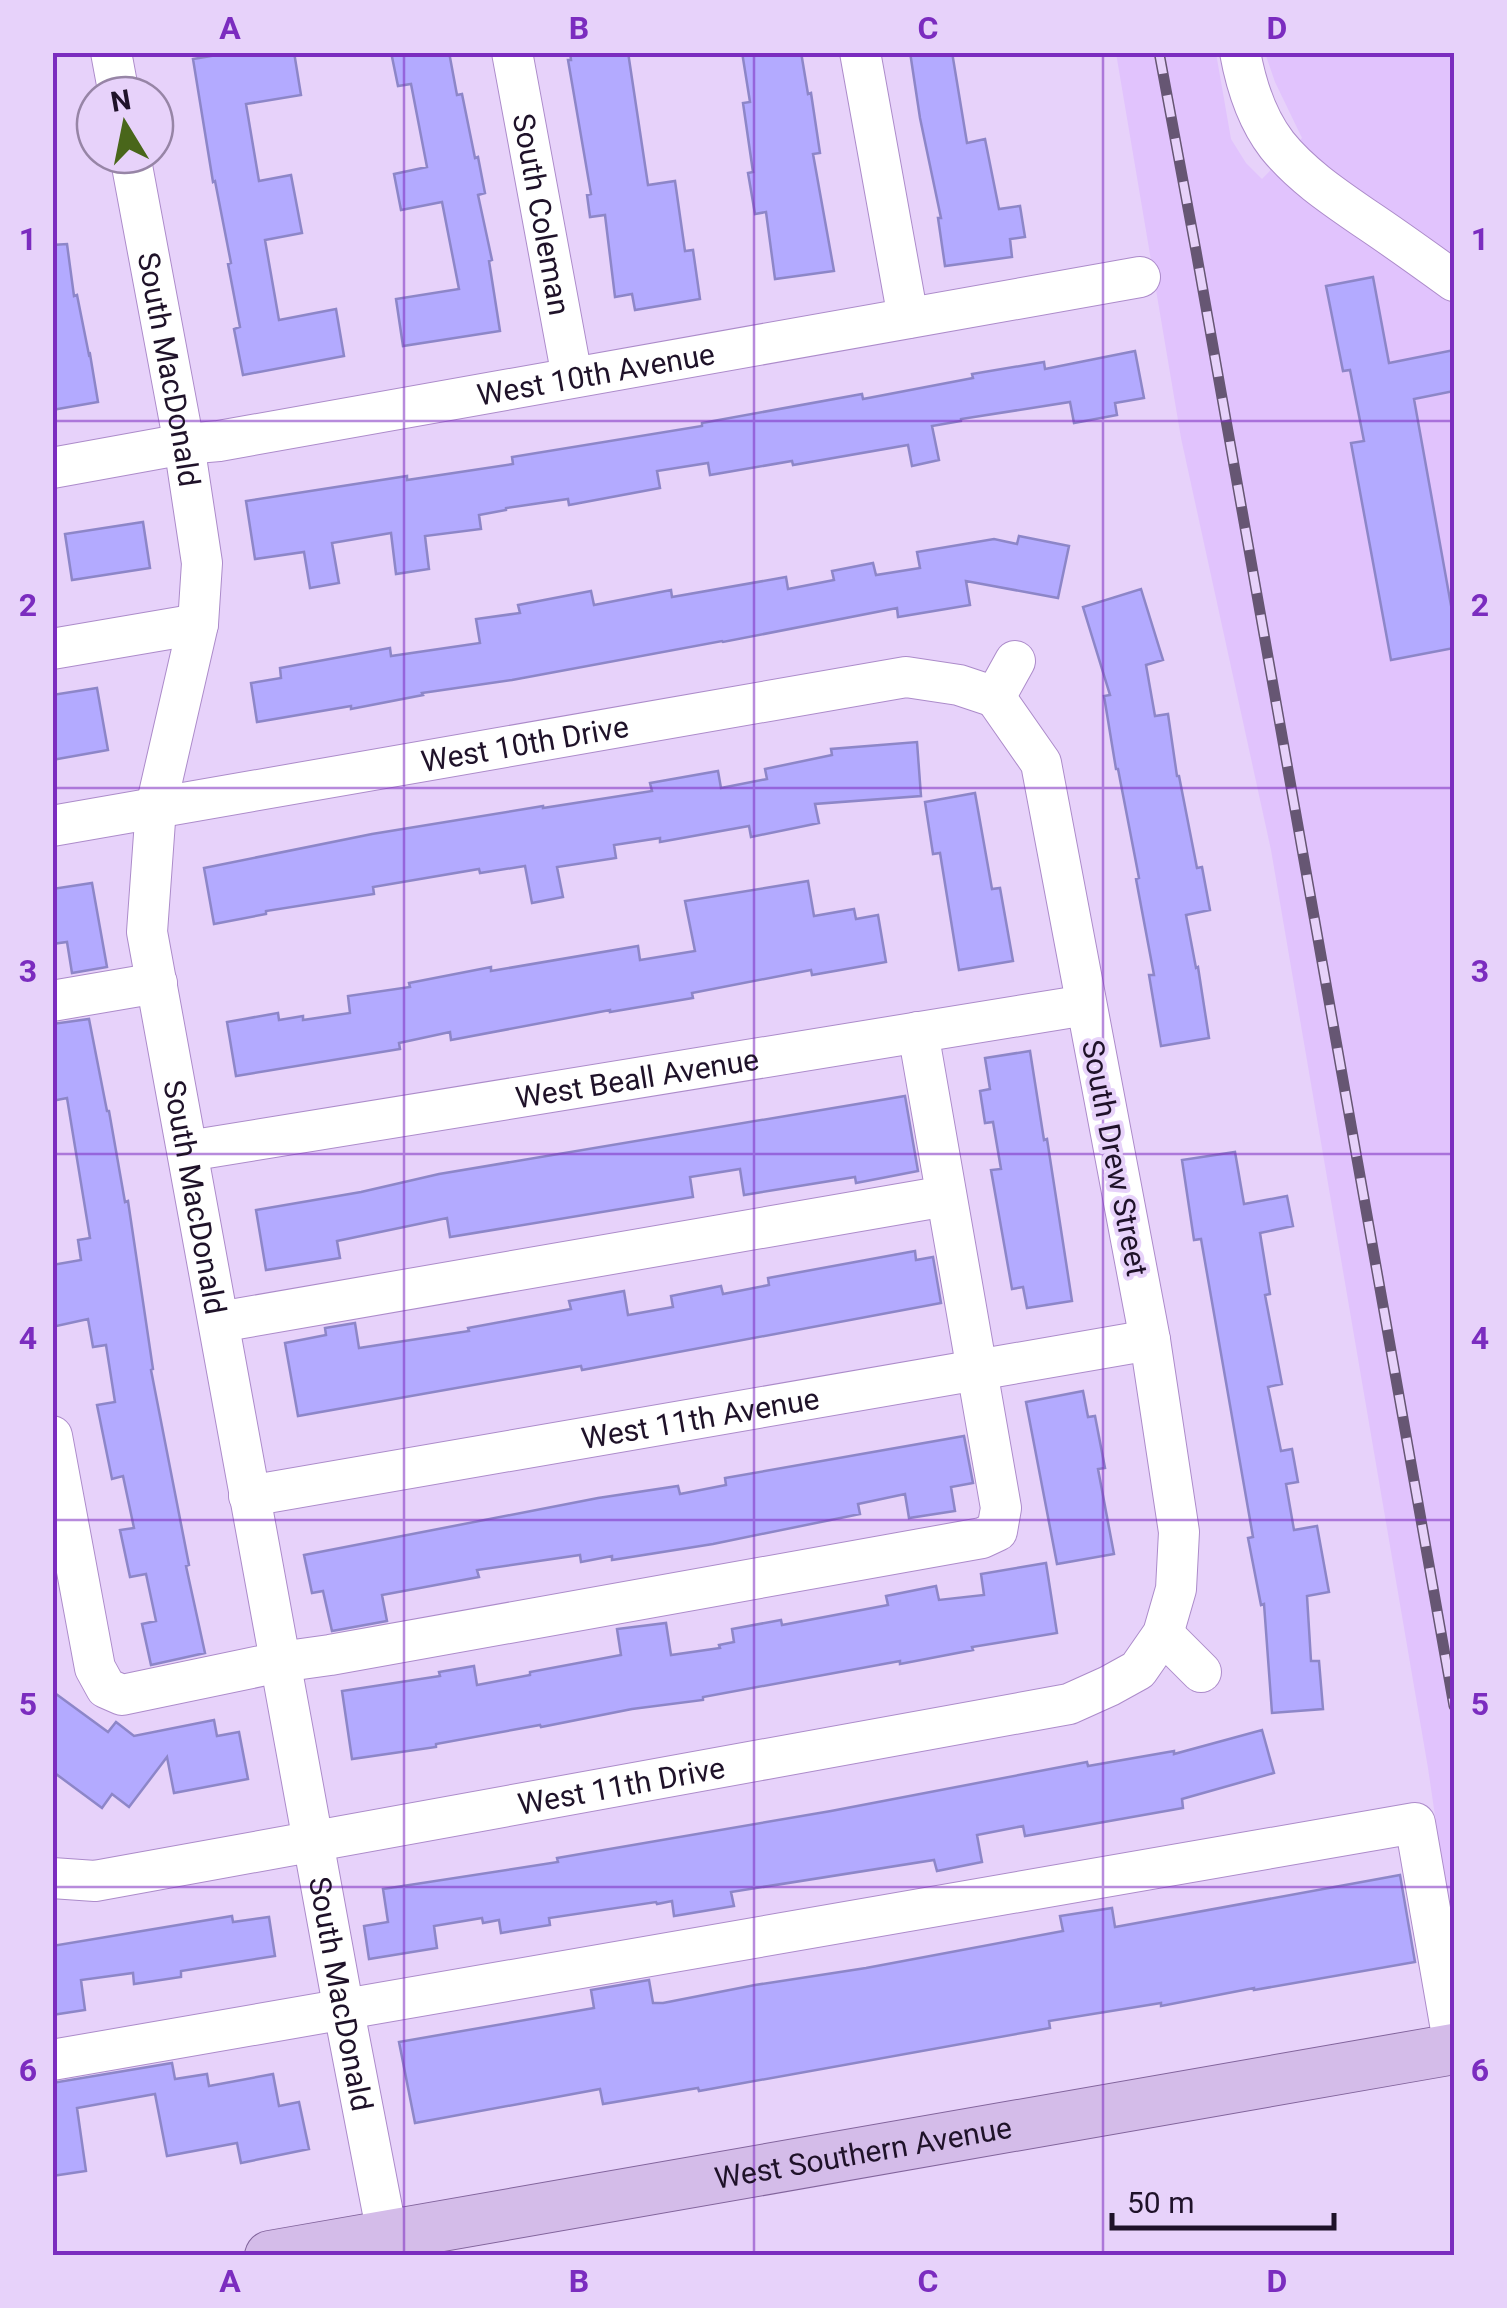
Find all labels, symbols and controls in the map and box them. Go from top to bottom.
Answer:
text: A [219,9,241,47]
text: B [569,9,589,47]
text: C [918,9,938,47]
text: D [1267,9,1287,47]
north arrow [75,75,175,175]
text: N [108,83,133,119]
street label: South Coleman [506,111,578,318]
text: 1 [19,220,37,258]
text: 1 [1471,220,1489,258]
street label: South MacDonald [131,249,208,489]
street label: West 10th Avenue [474,336,717,412]
text: 2 [19,586,37,624]
text: 2 [1471,586,1489,624]
street label: West 10th Drive [418,708,631,779]
text: 3 [19,952,37,990]
text: 3 [1471,952,1489,990]
street label: South Drew Street [1075,1037,1155,1279]
street label: West Beall Avenue [513,1041,761,1115]
street label: South MacDonald [157,1077,234,1317]
text: 4 [19,1319,37,1357]
text: 4 [1471,1319,1489,1357]
street label: West 11th Avenue [579,1380,822,1456]
text: 5 [19,1685,37,1723]
text: 5 [1471,1685,1489,1723]
street label: West 11th Drive [515,1749,728,1821]
street label: South MacDonald [302,1874,380,2114]
text: 6 [19,2051,37,2089]
text: 6 [1471,2051,1489,2089]
street label: West Southern Avenue [712,2109,1014,2195]
scale bar [1112,2168,1334,2230]
text: 50 m [1127,2185,1194,2220]
text: A [219,2262,241,2300]
text: B [569,2262,589,2300]
text: C [918,2262,938,2300]
text: D [1267,2262,1287,2300]

